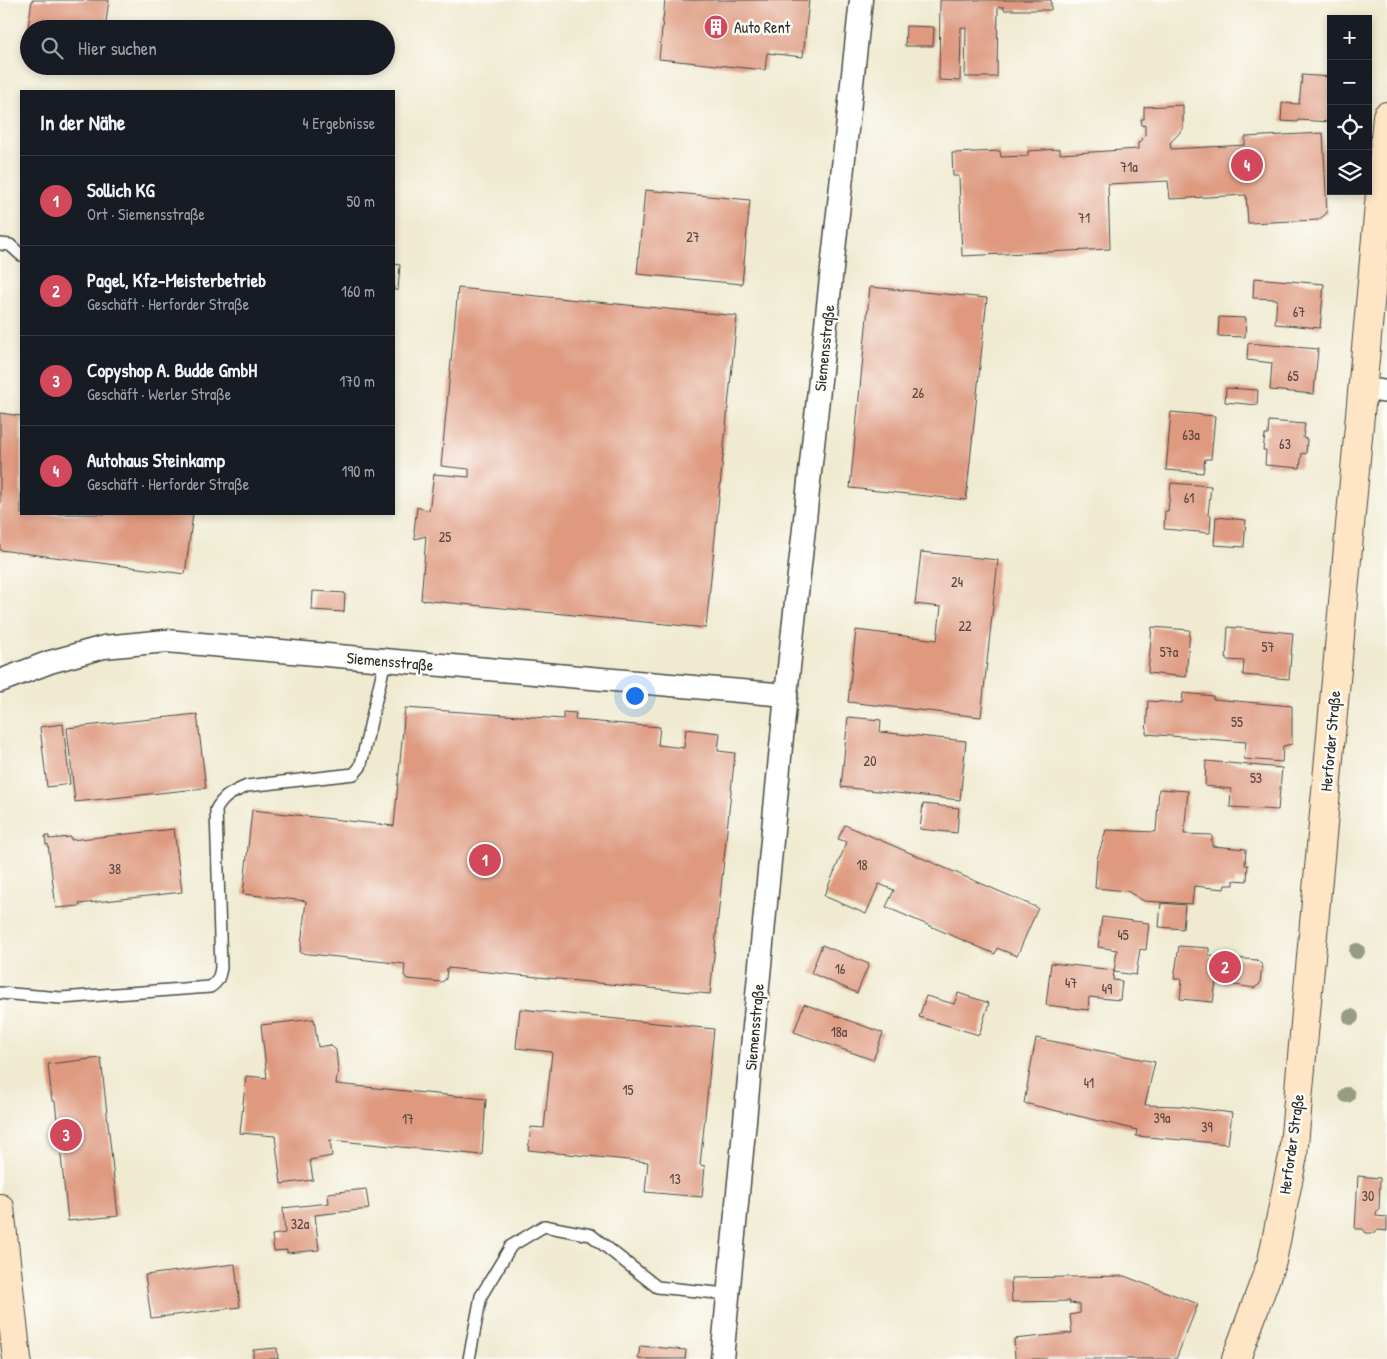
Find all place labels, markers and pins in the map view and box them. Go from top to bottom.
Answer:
building icon: Auto Rent [703,14,729,40]
place label: Auto Rent [734,16,791,38]
pin: 4 [1231,146,1263,184]
pin: 1 [469,841,501,879]
pin: 2 [1209,948,1241,986]
pin: 3 [50,1116,82,1154]

